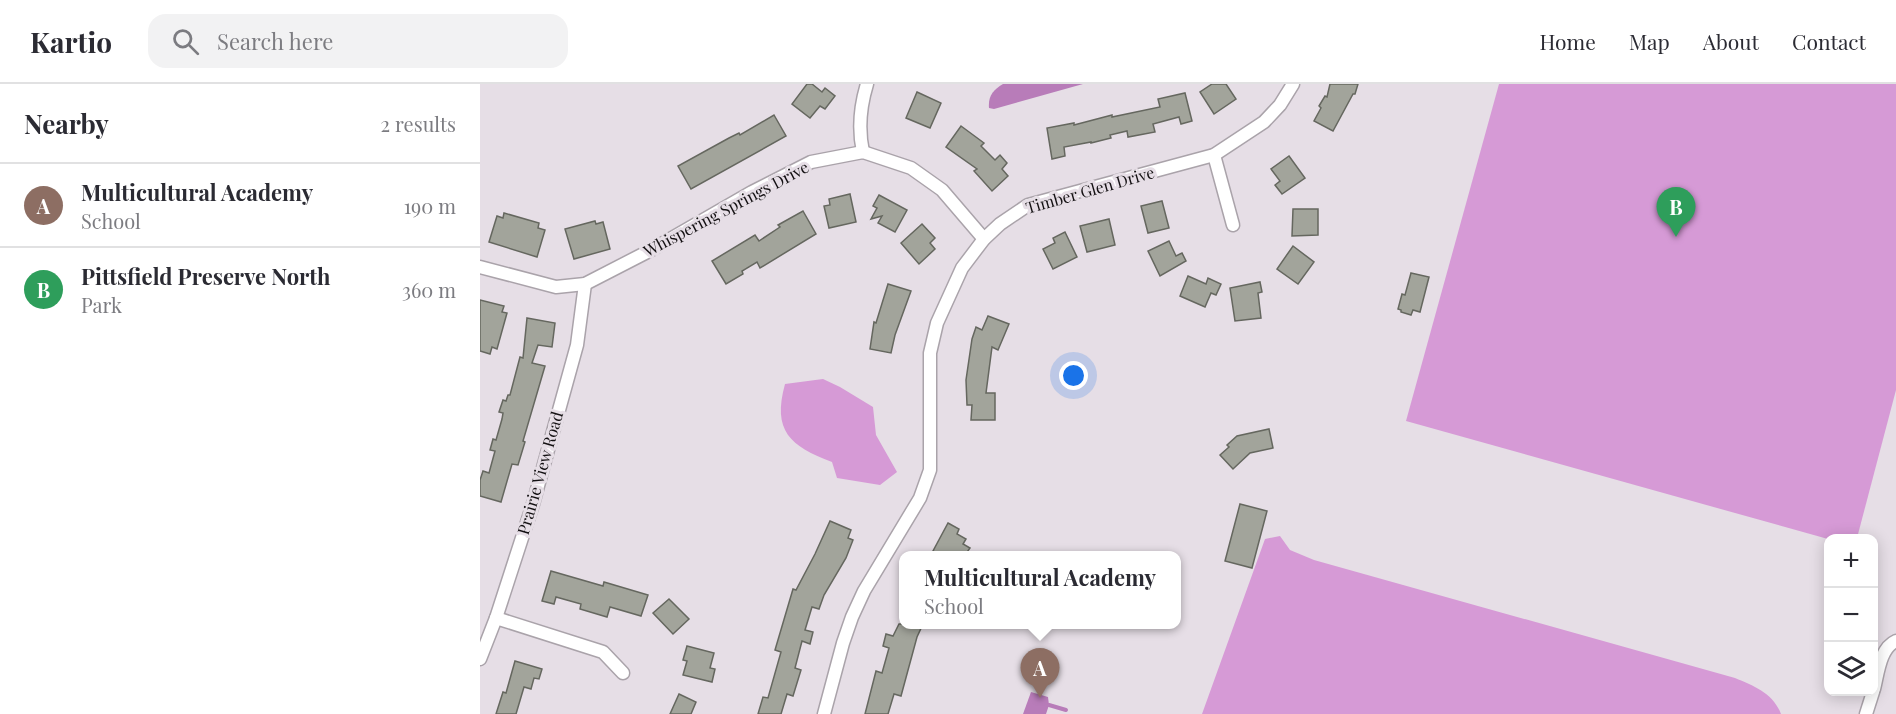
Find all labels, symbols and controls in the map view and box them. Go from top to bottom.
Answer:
search box [148,14,568,68]
text: Kartio [30,23,112,60]
icon: search [169,25,202,58]
text: Search here [217,26,333,56]
text: Home [1540,27,1596,55]
text: Map [1629,27,1670,55]
text: About [1703,27,1759,55]
text: Contact [1792,27,1866,55]
text: Nearby [24,106,109,141]
text: 2 results [381,110,456,137]
street label: Whispering Springs Drive [639,156,812,262]
street label: Timber Glen Drive [1023,161,1157,218]
text: Multicultural Academy [81,177,313,207]
pin: B [1656,188,1696,237]
text: A [37,192,50,219]
text: 190 m [404,192,456,219]
text: School [81,207,141,234]
text: Pittsfield Preserve North [81,261,330,291]
text: B [37,276,50,303]
text: 360 m [402,276,456,303]
text: Park [81,291,122,318]
your location [1059,361,1088,390]
street label: Prairie View Road [512,409,567,537]
map controls [1824,534,1878,696]
button: + [1824,534,1878,588]
popup [899,551,1181,629]
text: Multicultural Academy [924,562,1156,592]
button: − [1824,588,1878,642]
text: School [924,592,984,619]
button: layers [1824,642,1878,696]
pin: A [1020,648,1060,698]

